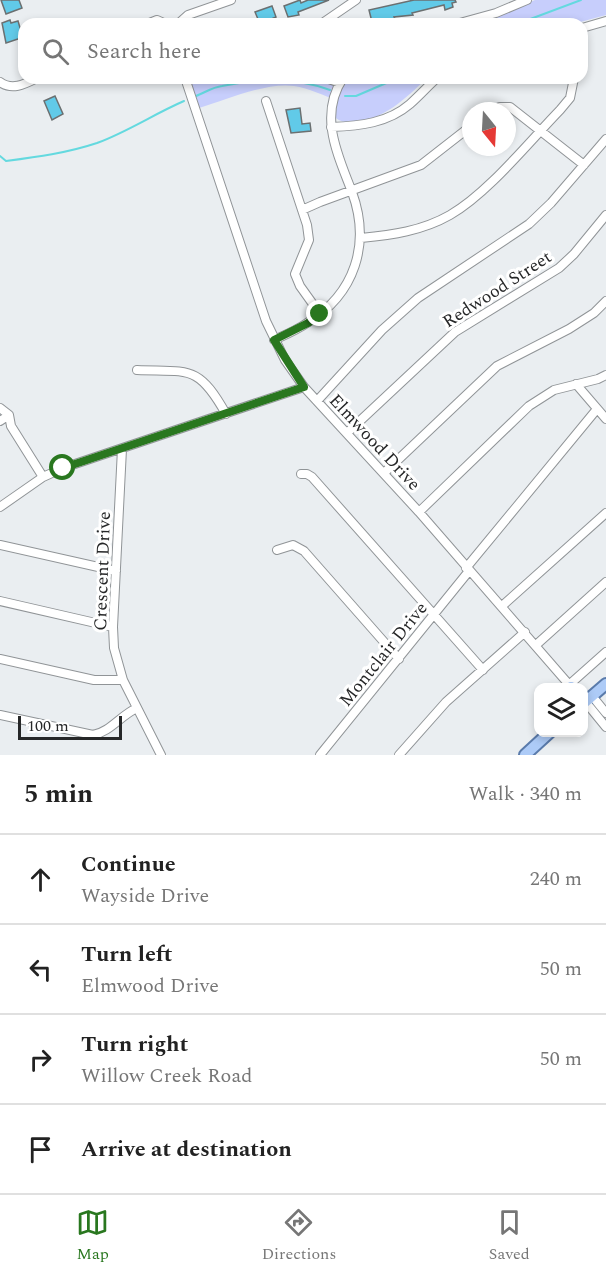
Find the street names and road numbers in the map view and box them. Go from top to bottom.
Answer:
street label: Redwood Street [437,244,557,335]
street label: Elmwood Drive [322,388,427,497]
street label: Crescent Drive [87,511,118,631]
street label: Montclair Drive [333,596,434,713]

